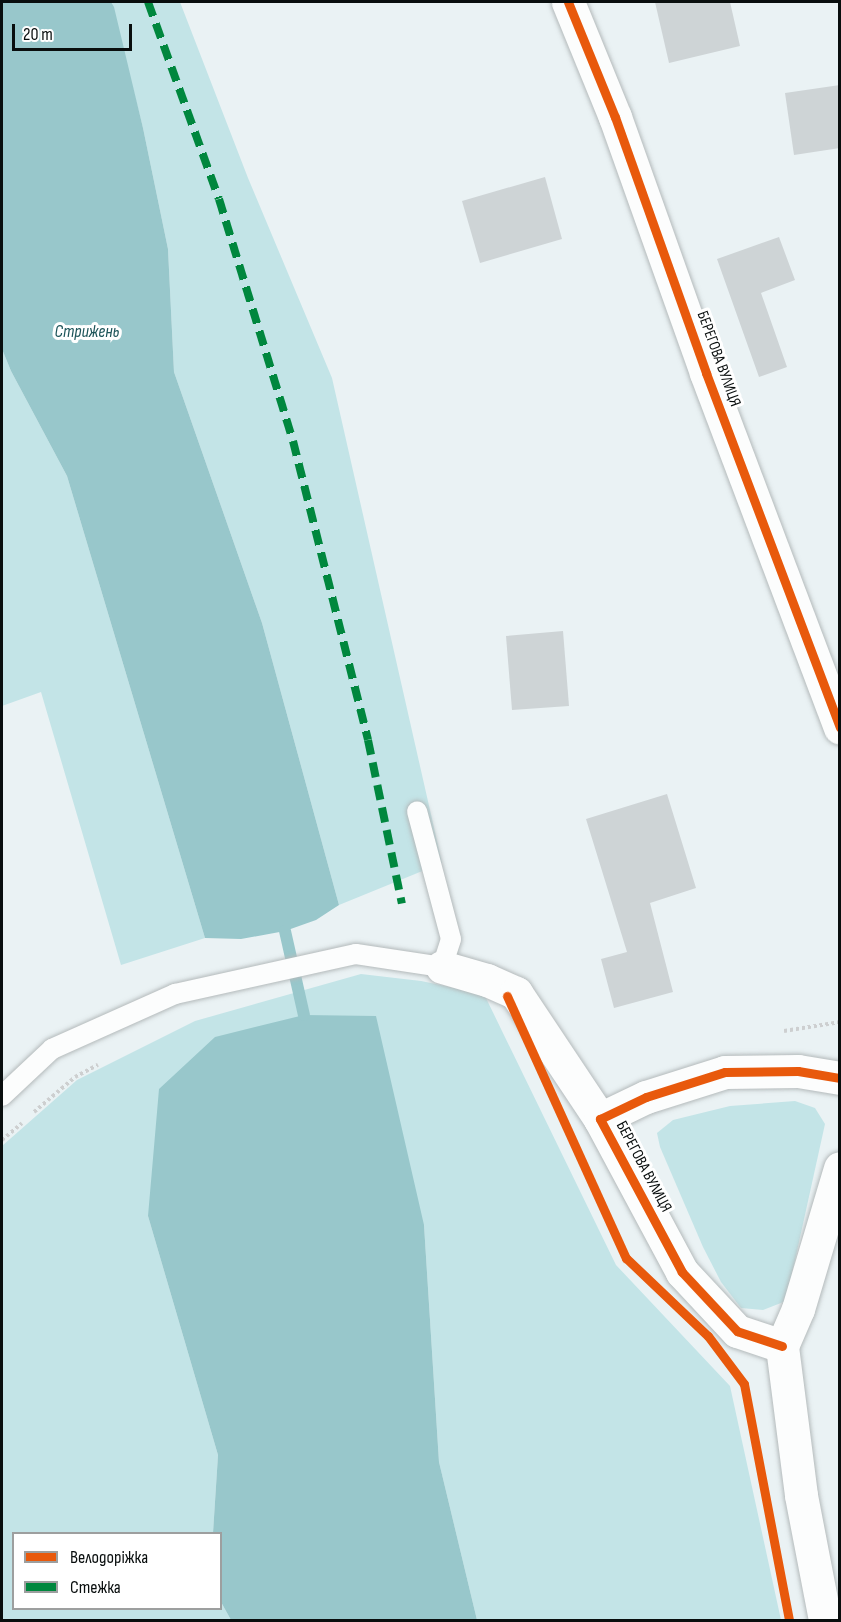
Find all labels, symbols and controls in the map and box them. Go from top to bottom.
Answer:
scale bar [15,12,135,50]
text: 20 m [23,24,53,45]
street label: БЕРЕГОВА ВУЛИЦЯ [692,309,744,409]
water label: Стрижень [54,321,120,343]
street label: БЕРЕГОВА ВУЛИЦЯ [611,1118,675,1216]
legend [12,1532,222,1610]
text: Велодоріжка [70,1547,148,1568]
text: Стежка [70,1577,121,1598]

